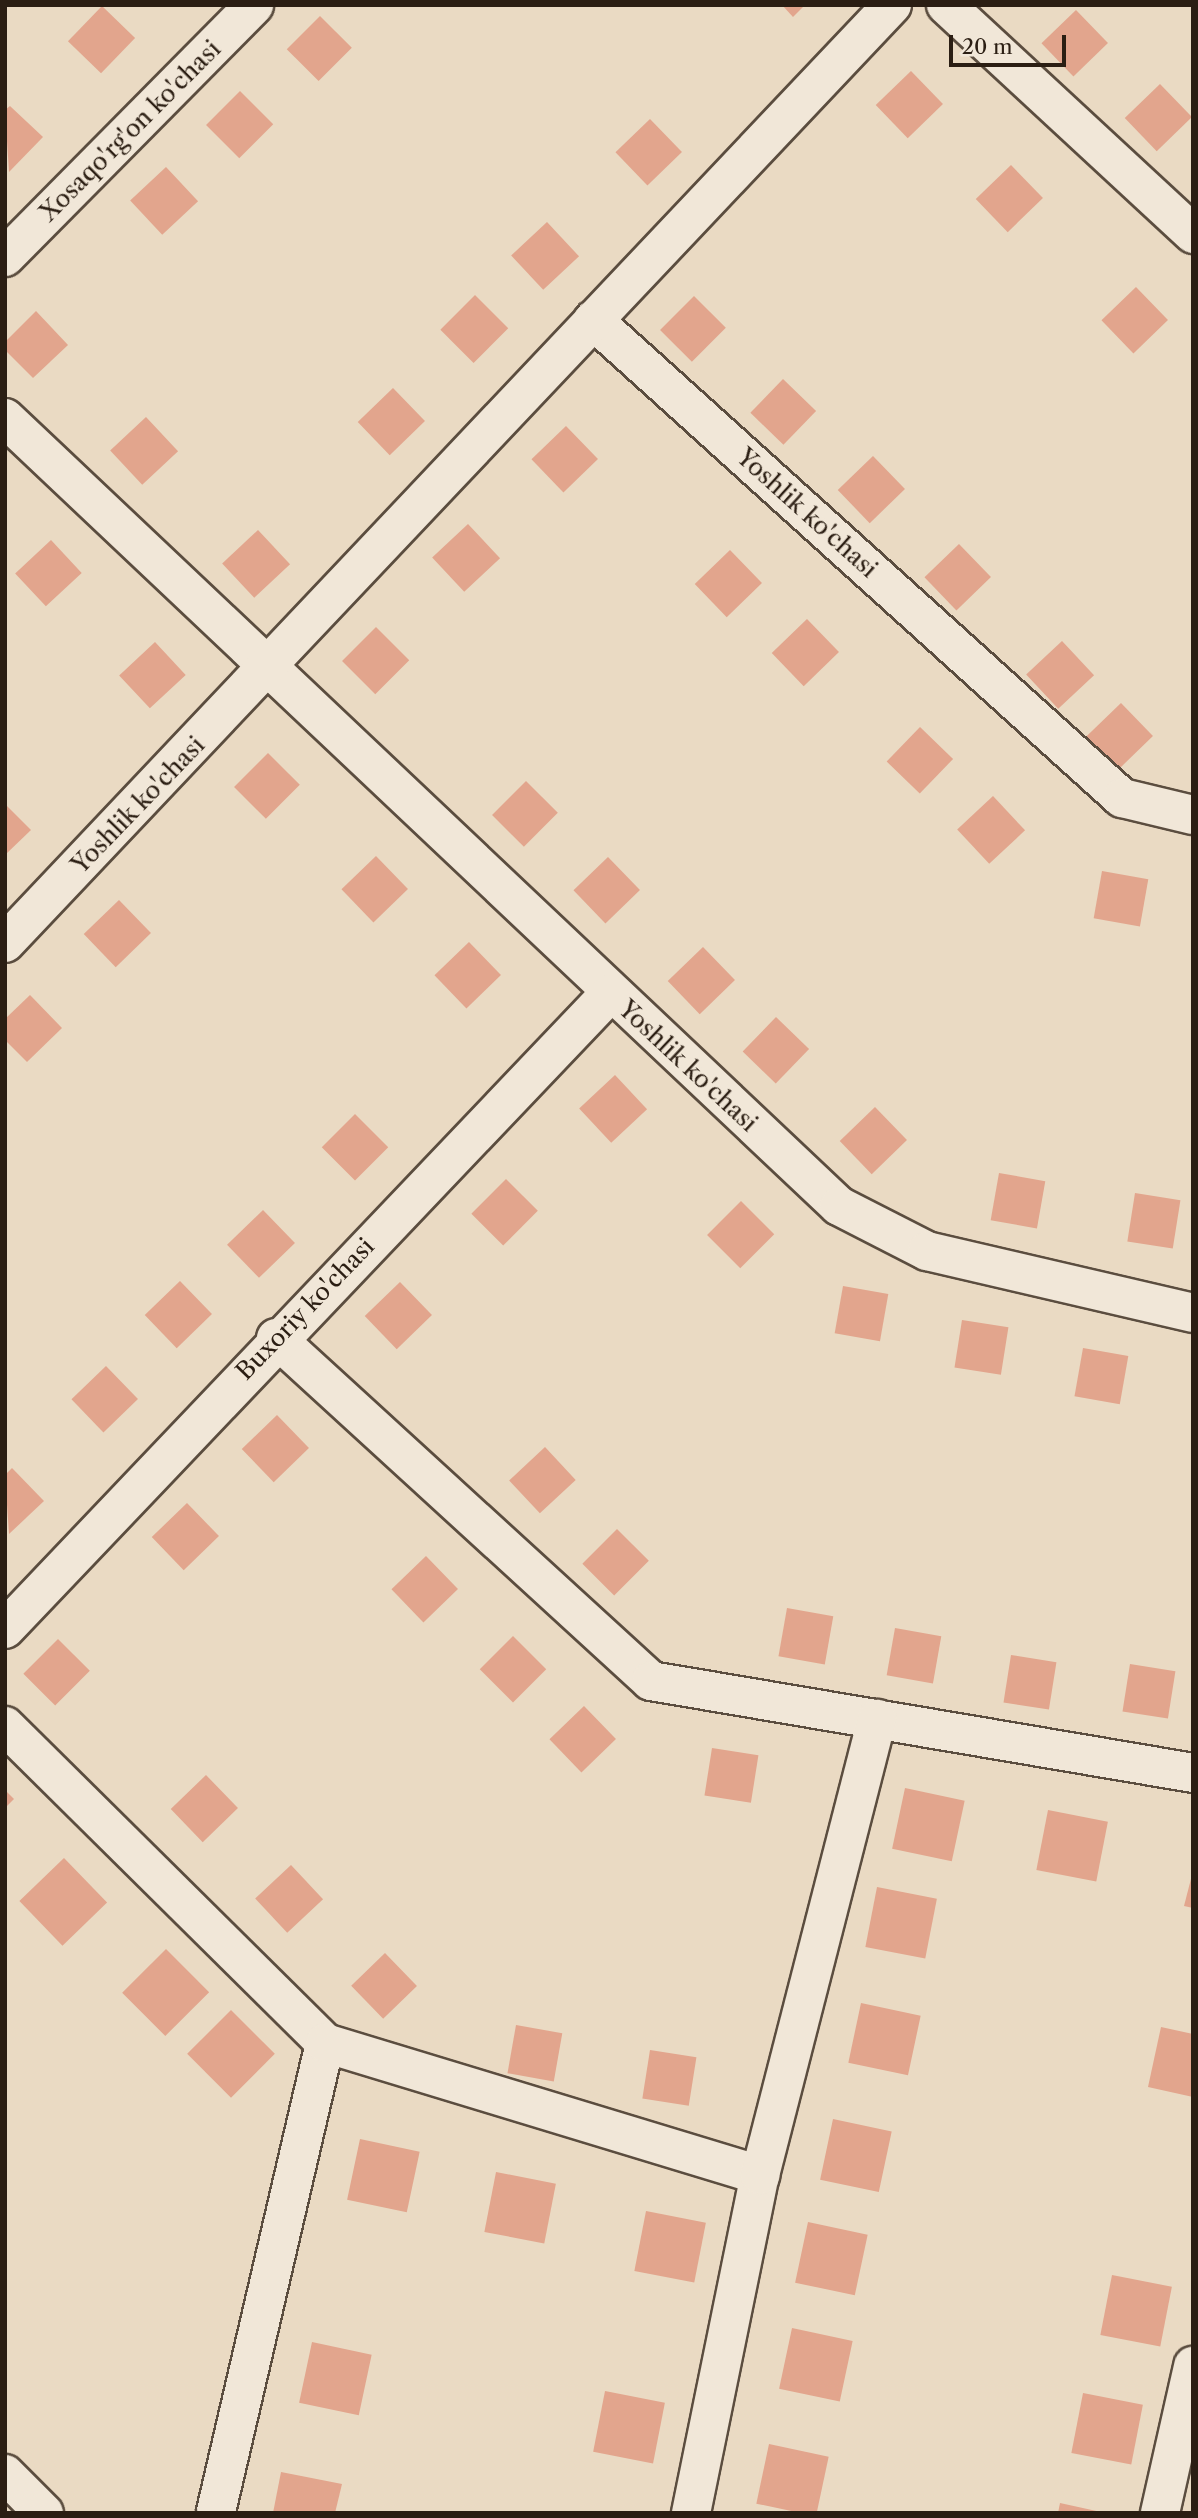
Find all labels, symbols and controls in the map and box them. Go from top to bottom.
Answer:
scale bar [953,21,1070,65]
text: 20 m [962,34,1013,59]
street label: Xosaqo'rg'on ko'chasi [34,35,226,227]
street label: Yoshlik ko'chasi [731,442,883,584]
street label: Yoshlik ko'chasi [65,731,211,879]
street label: Yoshlik ko'chasi [613,994,763,1138]
street label: Buxoriy ko'chasi [230,1232,380,1386]

